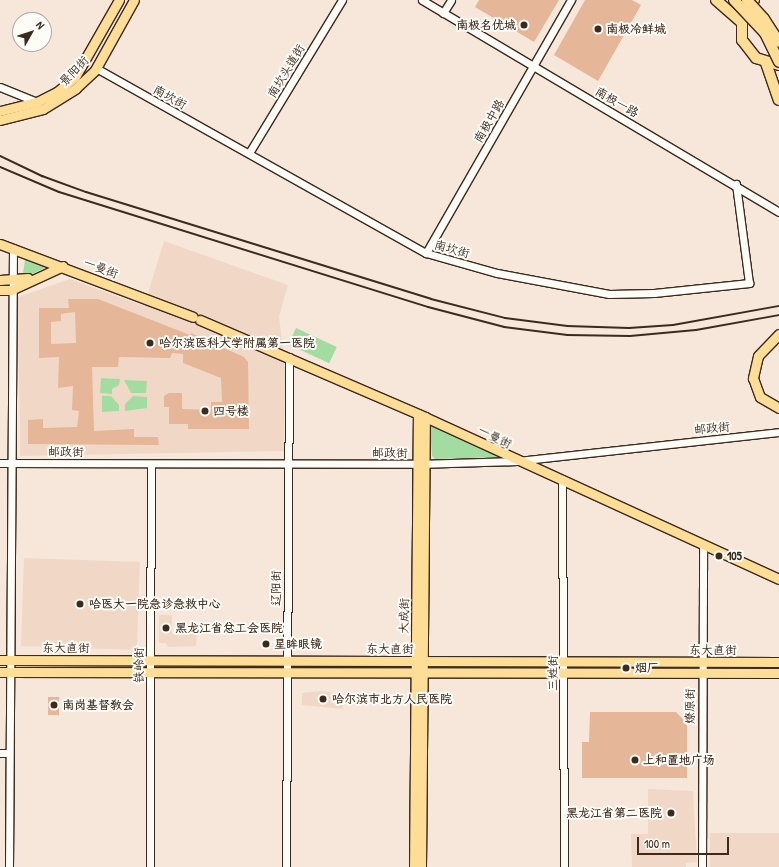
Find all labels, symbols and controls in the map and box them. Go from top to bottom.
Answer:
north arrow [12,12,52,52]
text: N [33,18,48,32]
place label: 南极名优城 [456,18,516,32]
marker: 南极名优城 [519,20,529,30]
place label: 南极冷鲜城 [606,22,666,36]
marker: 南极冷鲜城 [593,24,603,34]
street label: 南坎头道街 [264,42,308,100]
street label: 景阳街 [56,53,92,89]
street label: 南坎街 [151,82,189,112]
street label: 南极一路 [593,84,641,120]
street label: 南极中路 [471,97,507,145]
street label: 南坎街 [433,237,471,261]
street label: 一曼街 [82,255,120,281]
place label: 哈尔滨医科大学附属第一医院 [159,336,315,350]
marker: 哈尔滨医科大学附属第一医院 [144,337,156,349]
place label: 四号楼 [213,404,249,418]
marker: 四号楼 [200,406,210,416]
street label: 邮政街 [693,419,731,437]
street label: 一曼街 [476,423,514,451]
street label: 邮政街 [48,445,84,459]
street label: 邮政街 [372,446,408,460]
place label: 105 [727,549,742,563]
marker: 105 [714,551,724,561]
street label: 辽阳街 [269,570,283,606]
place label: 哈医大一院急诊急救中心 [89,597,221,611]
marker: 哈医大一院急诊急救中心 [74,598,86,610]
street label: 大成街 [396,598,412,634]
place label: 黑龙江省总工会医院 [175,621,283,635]
marker: 黑龙江省总工会医院 [160,622,172,634]
place label: 星眸眼镜 [274,637,322,651]
marker: 星眸眼镜 [261,639,271,649]
street label: 东大直街 [42,641,90,655]
street label: 东大直街 [366,642,414,656]
street label: 东大直街 [689,643,737,657]
street label: 铁岭街 [132,647,146,683]
street label: 三姓街 [546,655,560,691]
place label: 烟厂 [635,661,659,675]
marker: 烟厂 [620,662,632,674]
street label: 燎原街 [683,688,697,724]
place label: 哈尔滨市北方人民医院 [332,692,452,706]
marker: 哈尔滨市北方人民医院 [317,693,329,705]
place label: 南岗基督教会 [62,698,134,712]
marker: 南岗基督教会 [49,700,59,710]
place label: 上和置地广场 [643,753,715,767]
marker: 上和置地广场 [630,755,640,765]
place label: 黑龙江省第二医院 [566,806,662,820]
marker: 黑龙江省第二医院 [665,807,677,819]
scale bar [639,829,731,855]
text: 100 m [644,835,670,852]

